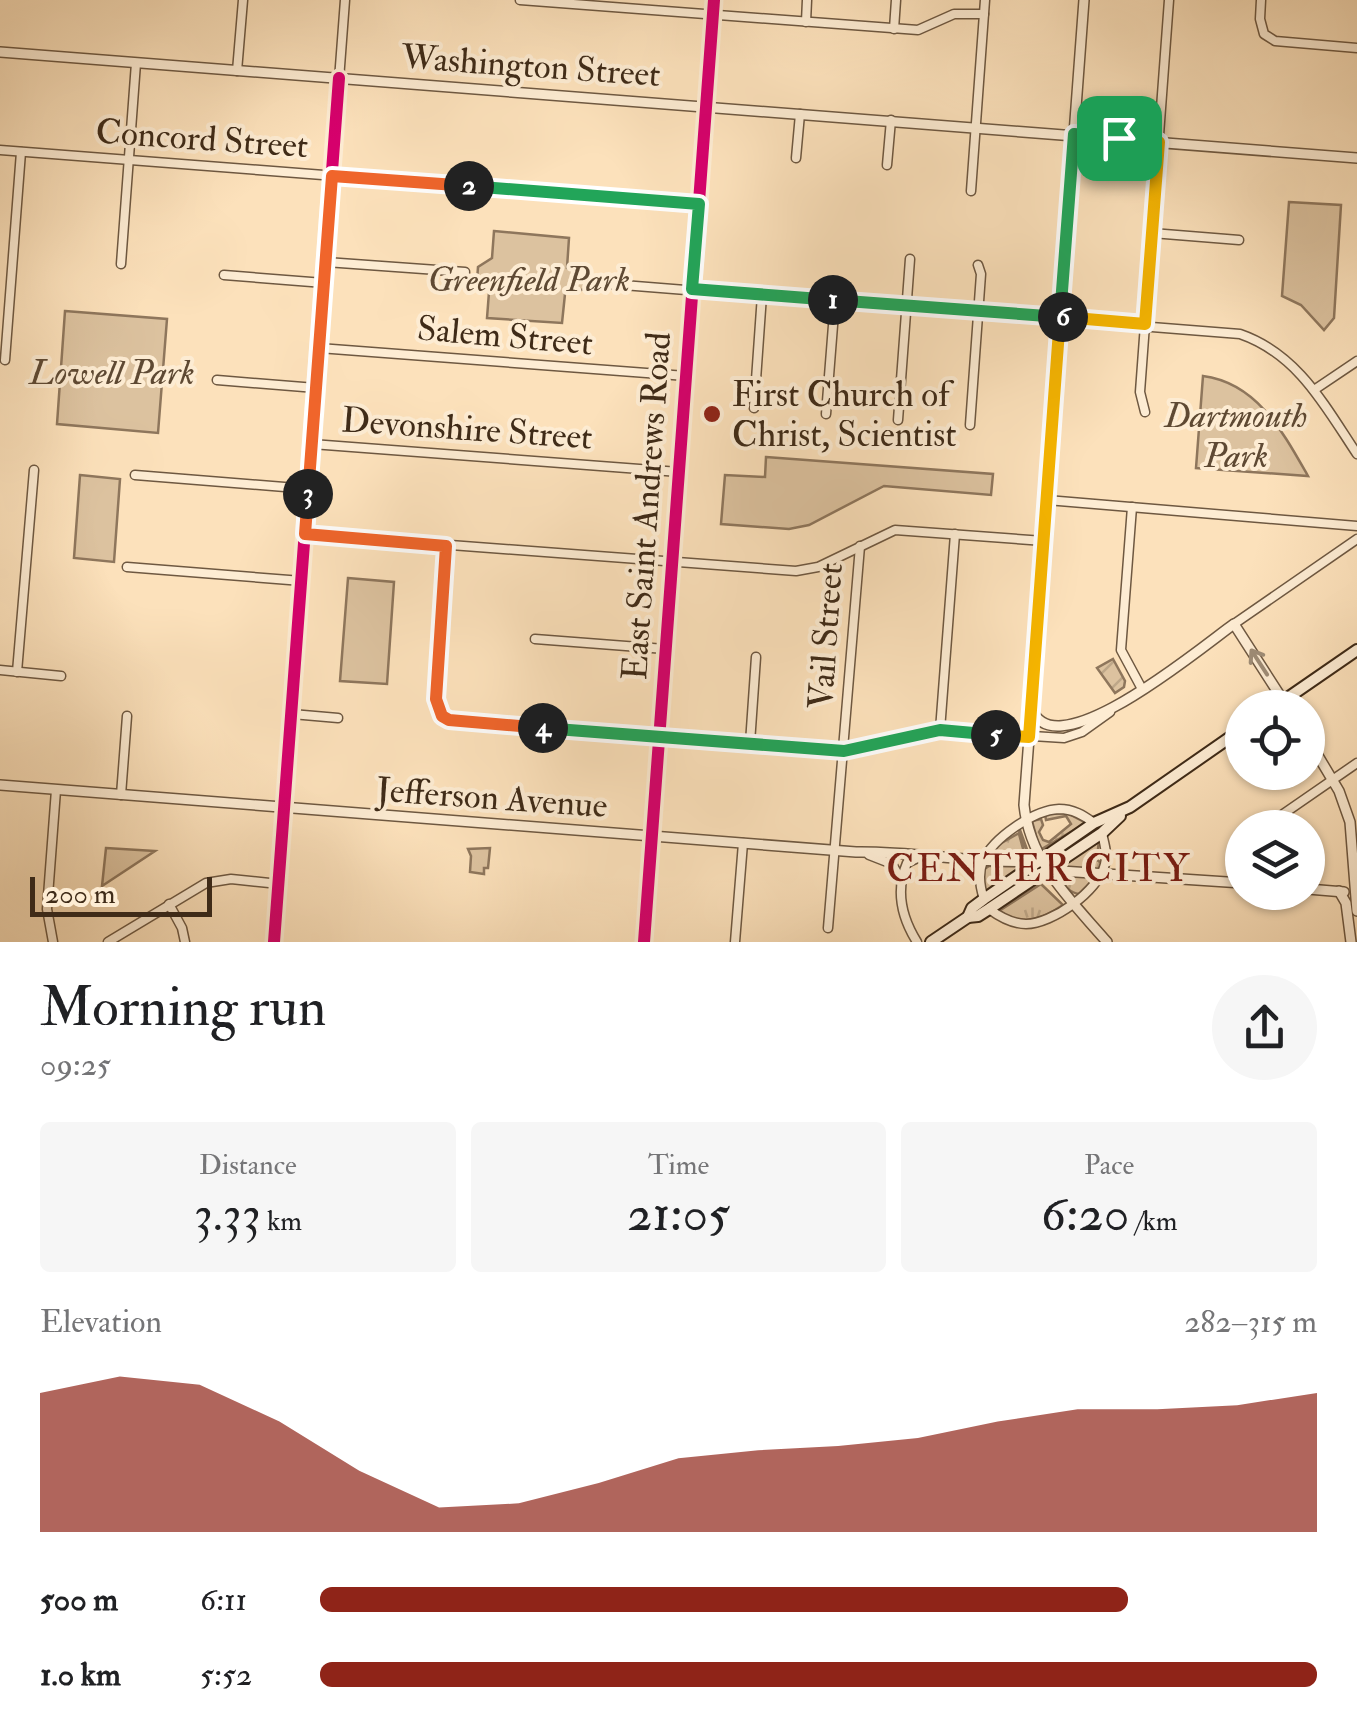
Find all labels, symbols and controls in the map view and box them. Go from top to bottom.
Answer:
street label: Washington Street [399,35,662,97]
pin [1077,96,1162,181]
street label: Concord Street [94,110,310,168]
icon: arrive [1092,111,1147,166]
pin: 2 [444,161,494,211]
text: 2 [462,168,476,203]
park label: Greenfield Park [428,258,630,302]
pin: 1 [808,275,858,325]
text: 1 [828,282,838,317]
pin: 6 [1038,292,1088,342]
text: 6 [1056,299,1070,334]
street label: Salem Street [415,306,595,366]
street label: East Saint Andrews Road [613,330,681,682]
park label: Lowell Park [27,351,195,395]
place label: First Church of Christ, Scientist [732,373,957,457]
park label: Dartmouth Park [1162,394,1308,478]
street label: Devonshire Street [340,398,594,460]
marker: First Church of Christ, Scientist [701,403,723,425]
pin: 3 [283,469,333,519]
text: 3 [303,476,313,511]
street label: Vail Street [799,562,853,711]
one-way arrow [1249,648,1269,677]
map controls [1225,690,1325,910]
button: locate [1225,690,1325,790]
pin: 4 [518,703,568,753]
text: 4 [535,710,551,745]
pin: 5 [971,710,1021,760]
text: 5 [990,717,1002,752]
street label: Jefferson Avenue [374,768,609,828]
button: layers [1225,810,1325,910]
district label: CENTER CITY [886,845,1192,893]
scale bar [30,872,212,916]
text: 200 m [45,877,116,912]
text: Morning run [40,973,326,1042]
button: share [1212,975,1317,1080]
text: 09:25 [40,1045,111,1085]
text: Distance [199,1148,297,1183]
text: Time [648,1148,709,1183]
text: Pace [1084,1148,1134,1183]
text: 3.33 [194,1183,261,1246]
text: 21:05 [627,1183,730,1246]
text: 6:20 [1041,1183,1129,1246]
text: km [261,1204,302,1239]
text: /km [1129,1204,1178,1239]
text: Elevation [40,1302,162,1342]
text: 282–315 m [1184,1302,1317,1342]
text: 500 m [40,1580,118,1620]
text: 6:11 [200,1580,247,1620]
text: 1.0 km [40,1655,121,1695]
text: 5:52 [200,1655,252,1695]

